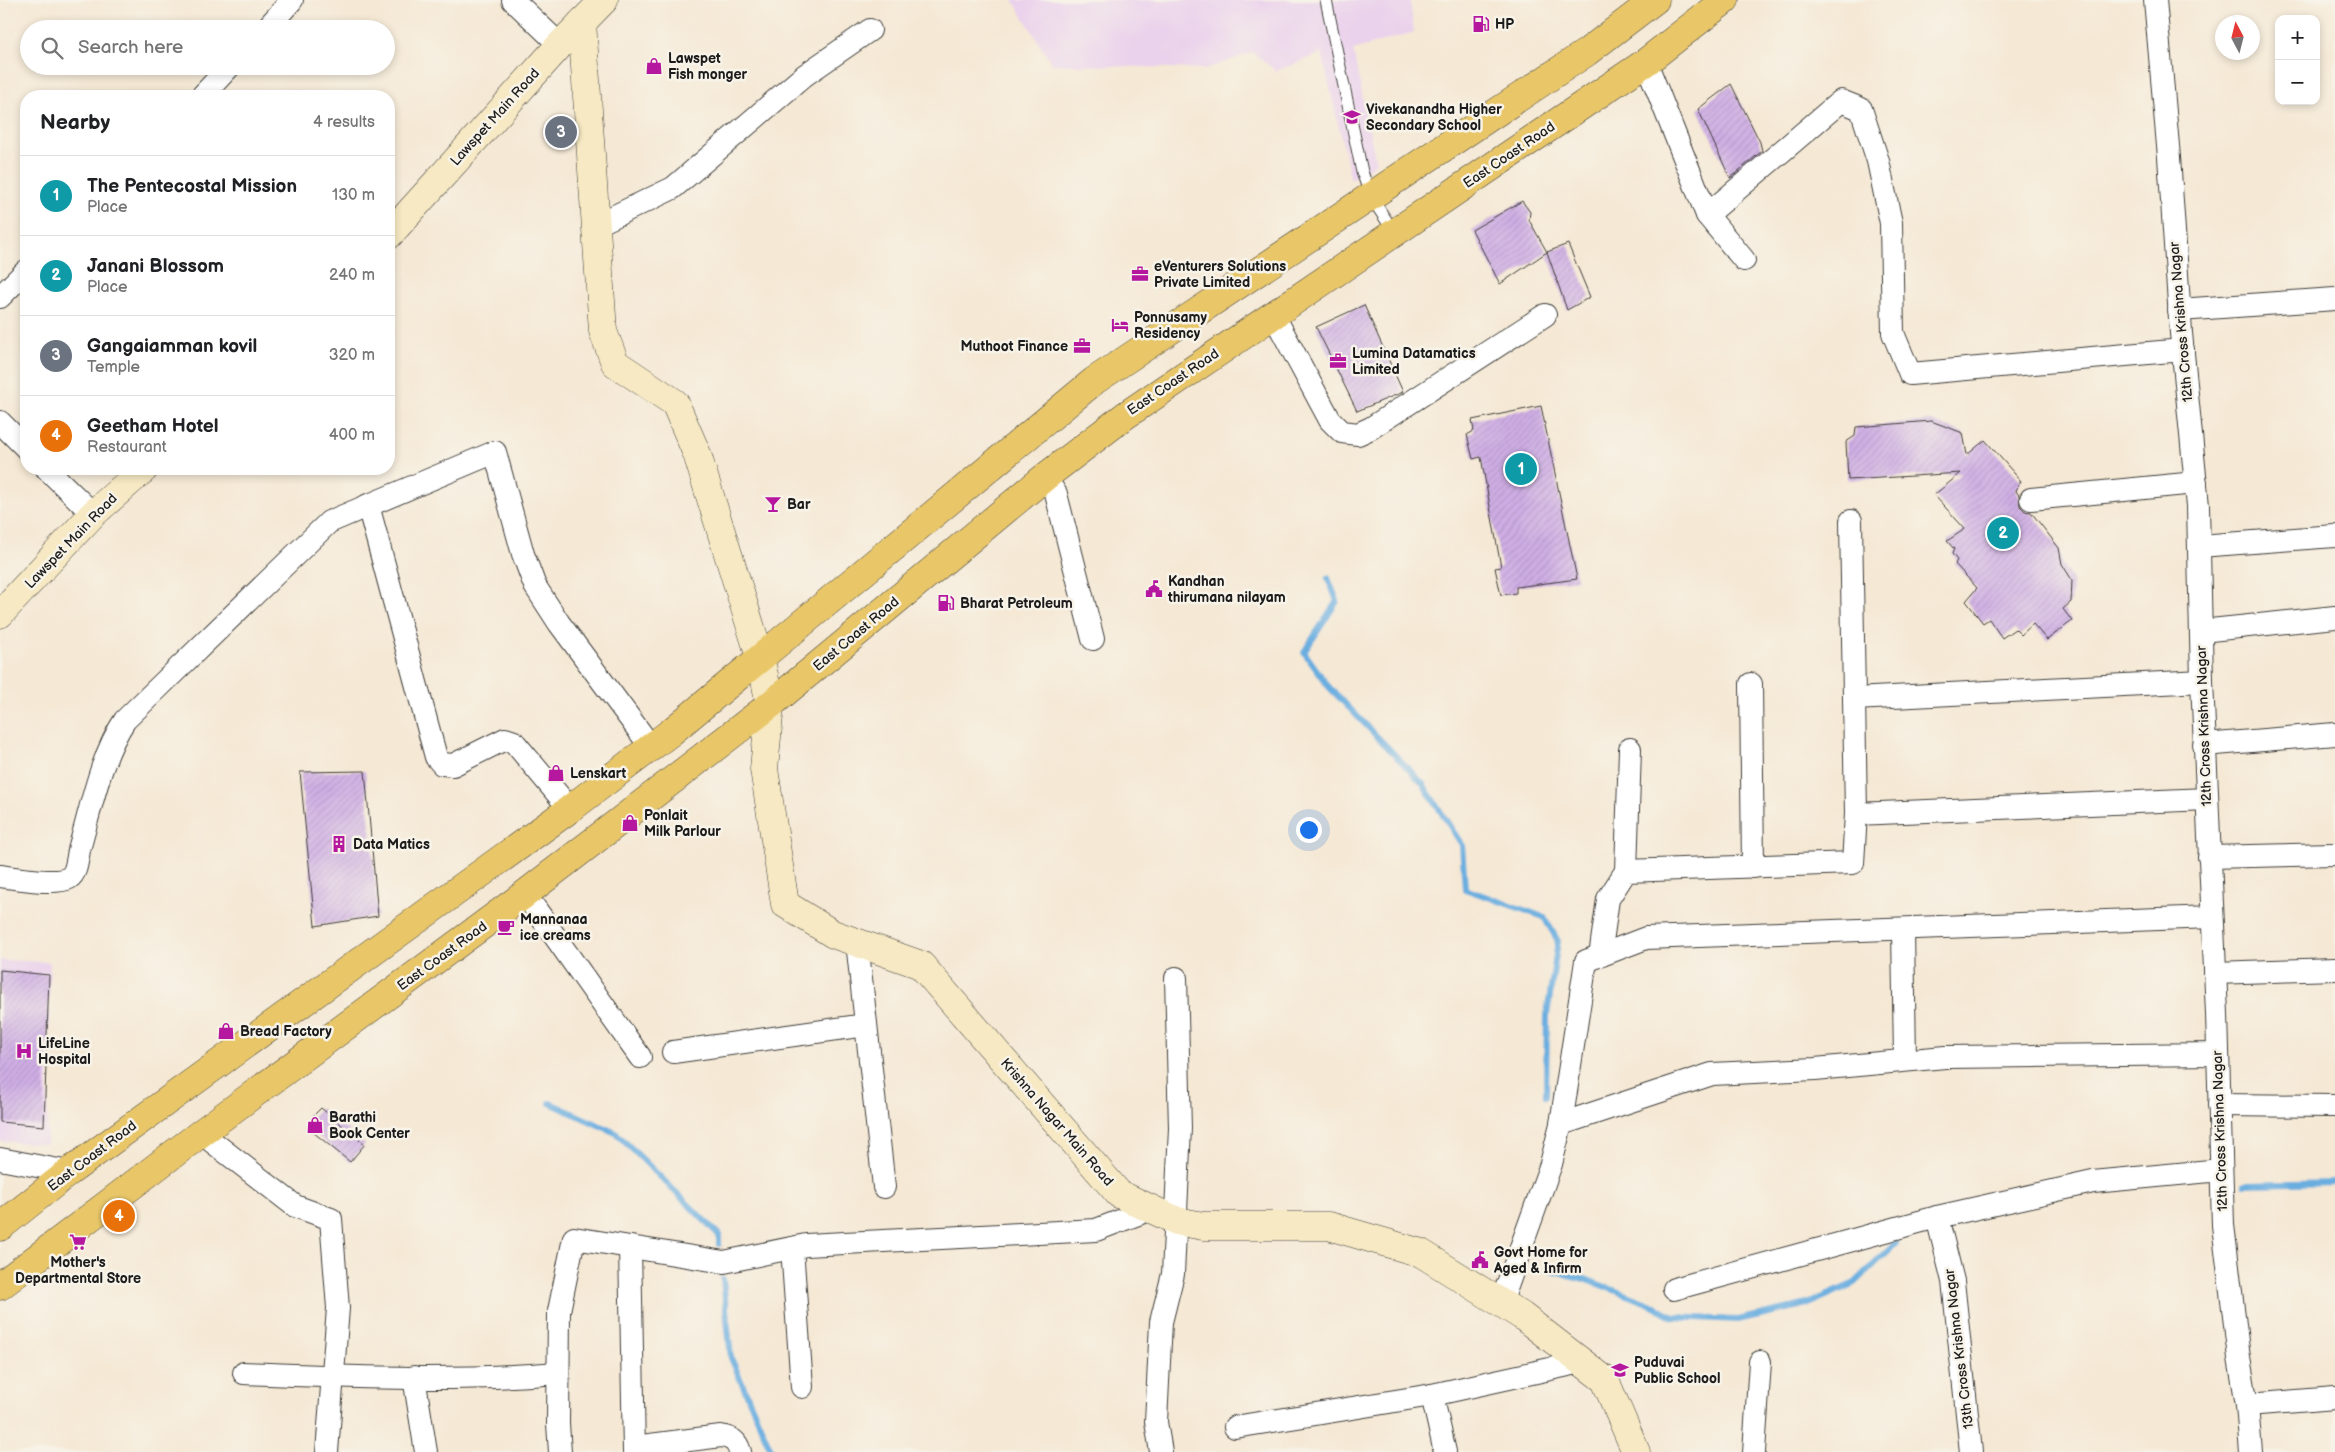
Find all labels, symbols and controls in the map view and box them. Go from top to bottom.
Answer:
fuel station icon: HP [1471,14,1491,34]
north arrow [2215,15,2260,60]
map controls [2275,15,2320,105]
button: + [2275,15,2320,60]
place label: HP [1495,16,1514,33]
search box [20,20,395,75]
icon: search [38,34,66,62]
text: Search here [78,36,183,59]
place label: Lawspet Fish monger [668,50,747,83]
shop icon: Lawspet Fish monger [644,56,664,76]
button: − [2275,60,2320,105]
street label: Lawspet Main Road [447,65,543,169]
place label: Vivekanandha Higher Secondary School [1366,101,1502,134]
school or university icon: Vivekanandha Higher Secondary School [1342,107,1362,127]
text: Nearby [40,110,110,135]
text: 4 results [313,113,375,132]
pin: 3 [545,113,577,151]
street label: East Coast Road [1460,118,1558,192]
text: The Pentecostal Mission [87,175,297,198]
text: 1 [53,186,59,205]
text: 130 m [332,186,375,205]
text: Place [87,198,128,217]
street label: 12th Cross Krishna Nagar [2165,240,2196,403]
text: Janani Blossom [87,255,224,278]
place label: eVenturers Solutions Private Limited [1154,258,1286,291]
office icon: eVenturers Solutions Private Limited [1130,264,1150,284]
text: 2 [51,266,61,285]
text: 240 m [329,266,375,285]
text: Place [87,278,128,297]
place label: Ponnusamy Residency [1134,309,1207,342]
hotel icon: Ponnusamy Residency [1110,315,1130,335]
text: Gangaiamman kovil [87,335,257,358]
office icon: Muthoot Finance [1072,336,1092,356]
place label: Muthoot Finance [961,338,1068,355]
street label: East Coast Road [1124,345,1222,419]
place label: Lumina Datamatics Limited [1352,345,1476,378]
text: 3 [51,346,61,365]
text: 320 m [329,346,375,365]
office icon: Lumina Datamatics Limited [1328,351,1348,371]
text: Temple [87,358,140,377]
text: Geetham Hotel [87,415,218,438]
text: 4 [51,426,61,445]
text: 400 m [329,426,375,445]
text: Restaurant [87,438,167,457]
pin: 1 [1505,450,1537,488]
street label: Lawspet Main Road [21,490,121,592]
bar icon: Bar [763,494,783,514]
place label: Bar [787,496,811,513]
pin: 2 [1987,514,2019,552]
place label: Kandhan thirumana nilayam [1167,573,1286,606]
public building icon: Kandhan thirumana nilayam [1144,579,1164,599]
street label: East Coast Road [810,593,902,675]
fuel station icon: Bharat Petroleum [936,593,956,613]
place label: Bharat Petroleum [960,595,1073,612]
street label: 12th Cross Krishna Nagar [2193,644,2215,807]
shop icon: Lenskart [546,763,566,783]
place label: Lenskart [570,765,626,782]
place label: Ponlait Milk Parlour [644,807,721,840]
shop icon: Ponlait Milk Parlour [620,813,640,833]
your location [1296,817,1322,843]
building icon: Data Matics [329,834,349,854]
place label: Data Matics [353,836,430,853]
place label: Mannanaa ice creams [520,911,591,944]
cafe icon: Mannanaa ice creams [496,917,516,937]
street label: East Coast Road [394,918,490,994]
shop icon: Bread Factory [216,1021,236,1041]
place label: Bread Factory [240,1023,332,1040]
place label: LifeLine Hospital [38,1035,91,1068]
hospital icon: LifeLine Hospital [14,1041,34,1061]
street label: 12th Cross Krishna Nagar [2209,1049,2231,1212]
street label: Krishna Nagar Main Road [997,1055,1117,1189]
place label: Barathi Book Center [329,1109,410,1142]
shop icon: Barathi Book Center [305,1115,325,1135]
street label: East Coast Road [44,1117,140,1195]
pin: 4 [103,1197,135,1235]
supermarket icon: Mother's Departmental Store [68,1232,88,1252]
place label: Govt Home for Aged & Infirm [1493,1244,1588,1277]
public building icon: Govt Home for Aged & Infirm [1470,1250,1490,1270]
place label: Mother's Departmental Store [15,1254,141,1287]
street label: 13th Cross Krishna Nagar [1941,1267,1977,1430]
place label: Puduvai Public School [1634,1354,1721,1387]
school or university icon: Puduvai Public School [1610,1360,1630,1380]

